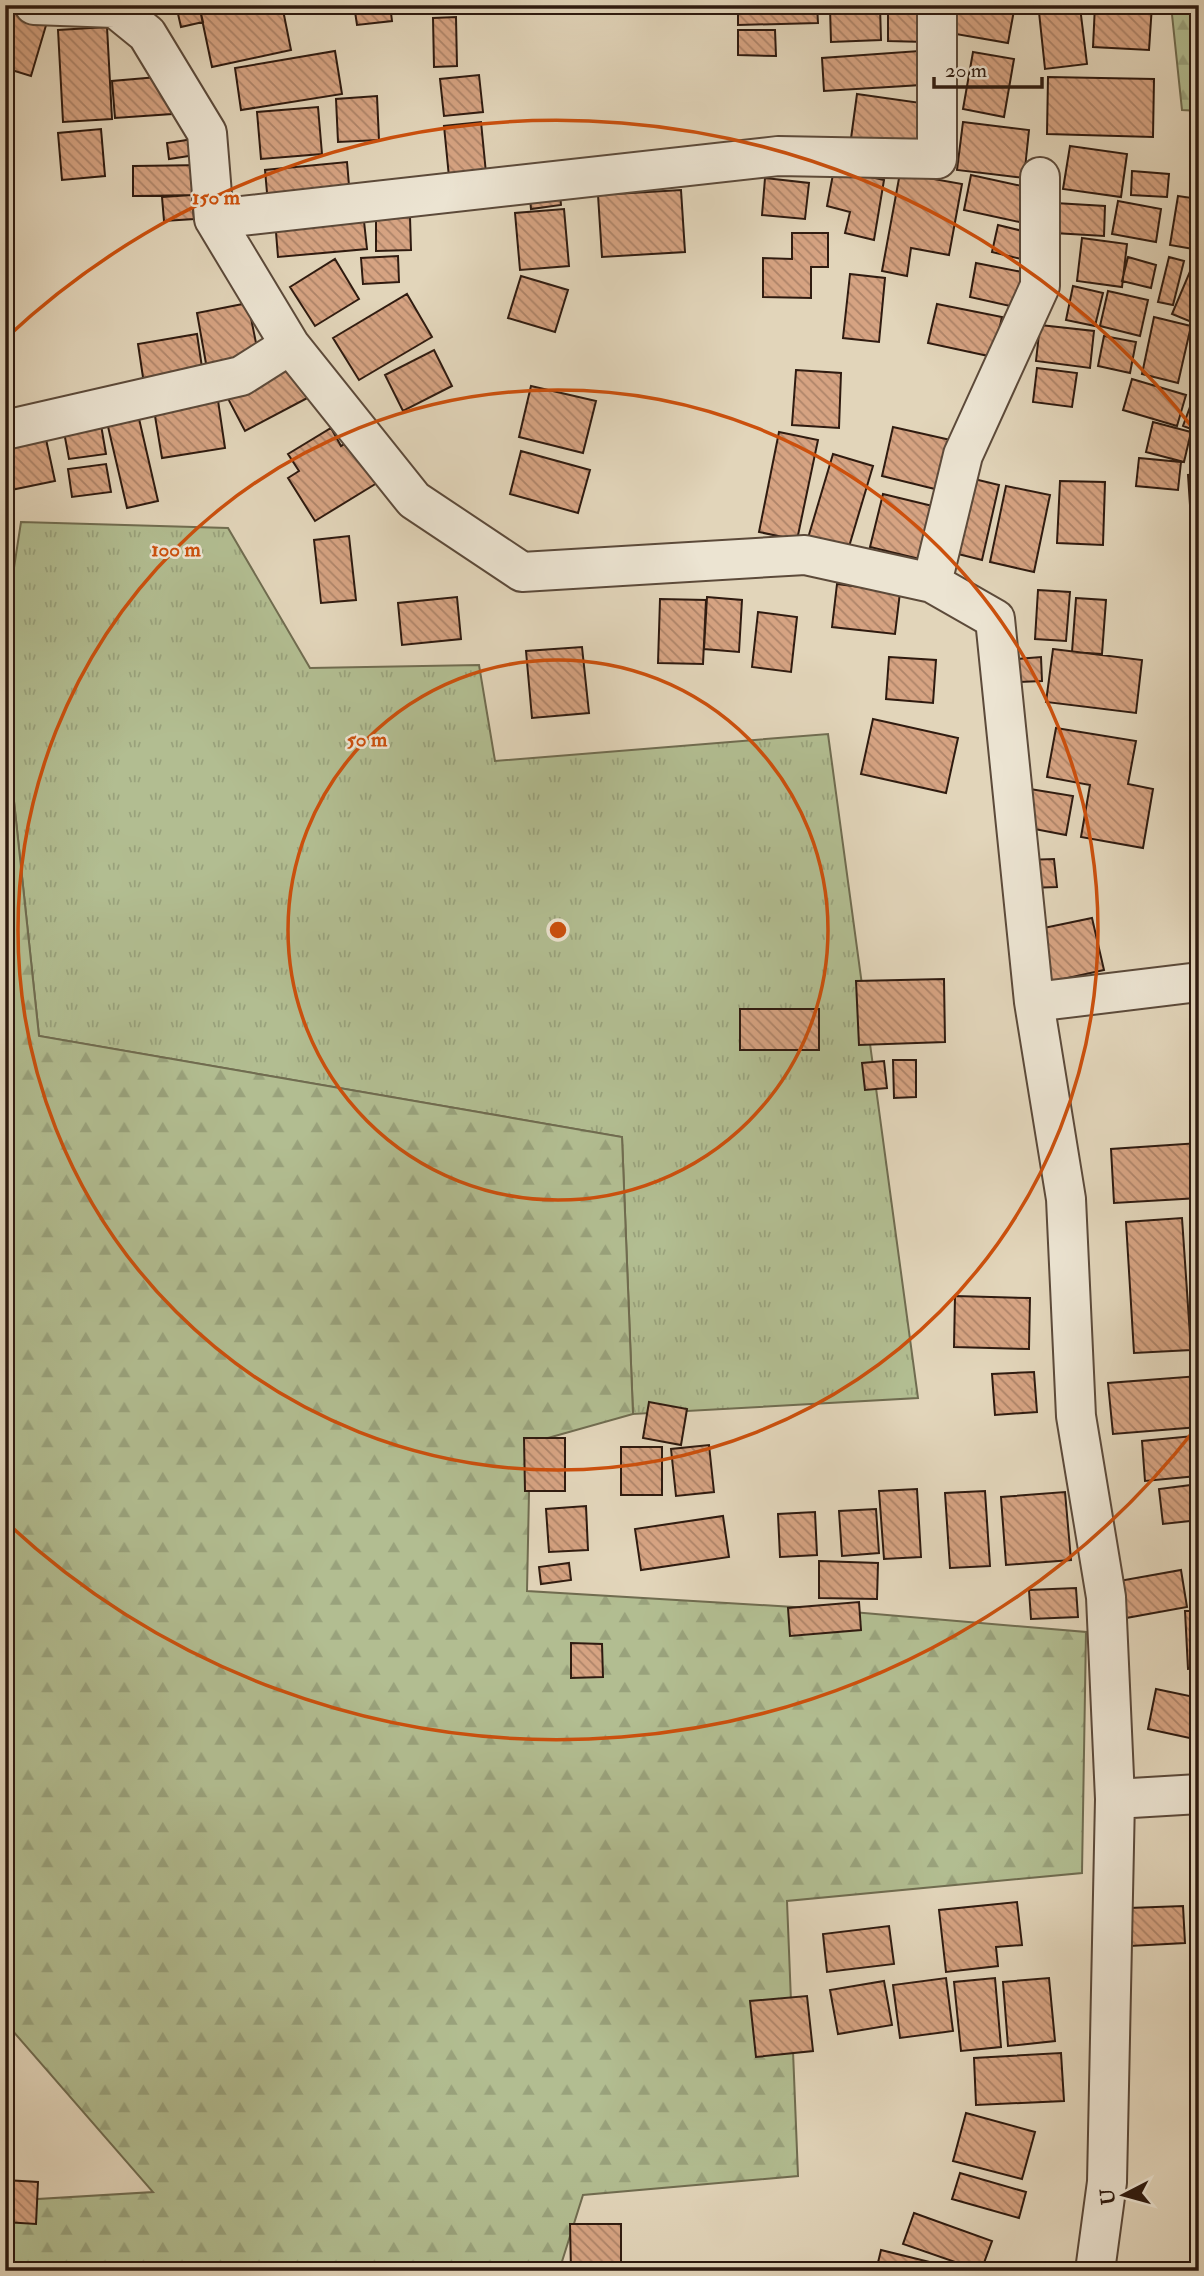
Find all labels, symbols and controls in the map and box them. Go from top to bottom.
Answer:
scale bar [934,46,1043,90]
text: 20 m [945,57,987,84]
text: 150 m [192,184,241,211]
text: 100 m [151,536,202,563]
text: 50 m [347,726,388,753]
centre of rings [546,918,570,942]
north arrow [1088,2160,1158,2230]
text: U [1095,2187,1121,2206]

